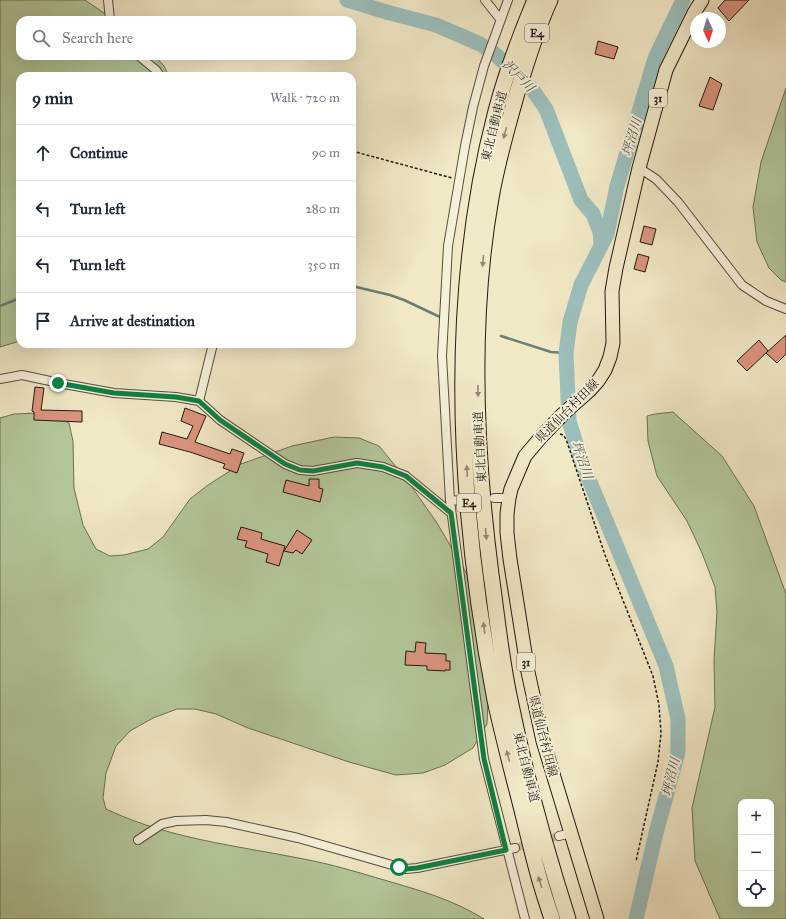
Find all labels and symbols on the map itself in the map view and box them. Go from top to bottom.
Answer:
north arrow [690,12,726,48]
road number: E4 [525,24,549,42]
water label: 沢戸川 [499,57,539,97]
street label: 東北自動車道 [478,89,510,163]
road number: 31 [649,89,667,107]
water label: 坪沼川 [619,114,646,158]
one-way arrow [502,127,508,139]
one-way arrow [479,255,486,267]
route end [49,374,67,392]
street label: 県道仙台村田線 [532,376,602,446]
one-way arrow [475,385,481,398]
street label: 東北自動車道 [471,411,489,483]
water label: 坪沼川 [568,439,597,483]
one-way arrow [463,465,470,477]
road number: E4 [457,494,481,512]
one-way arrow [483,528,490,540]
one-way arrow [481,622,487,634]
road number: 31 [517,653,535,671]
street label: 県道仙台村田線 [526,694,560,778]
street label: 東北自動車道 [510,730,542,804]
one-way arrow [505,750,511,762]
water label: 坪沼川 [659,754,684,798]
route start [390,858,408,876]
one-way arrow [537,876,543,888]

